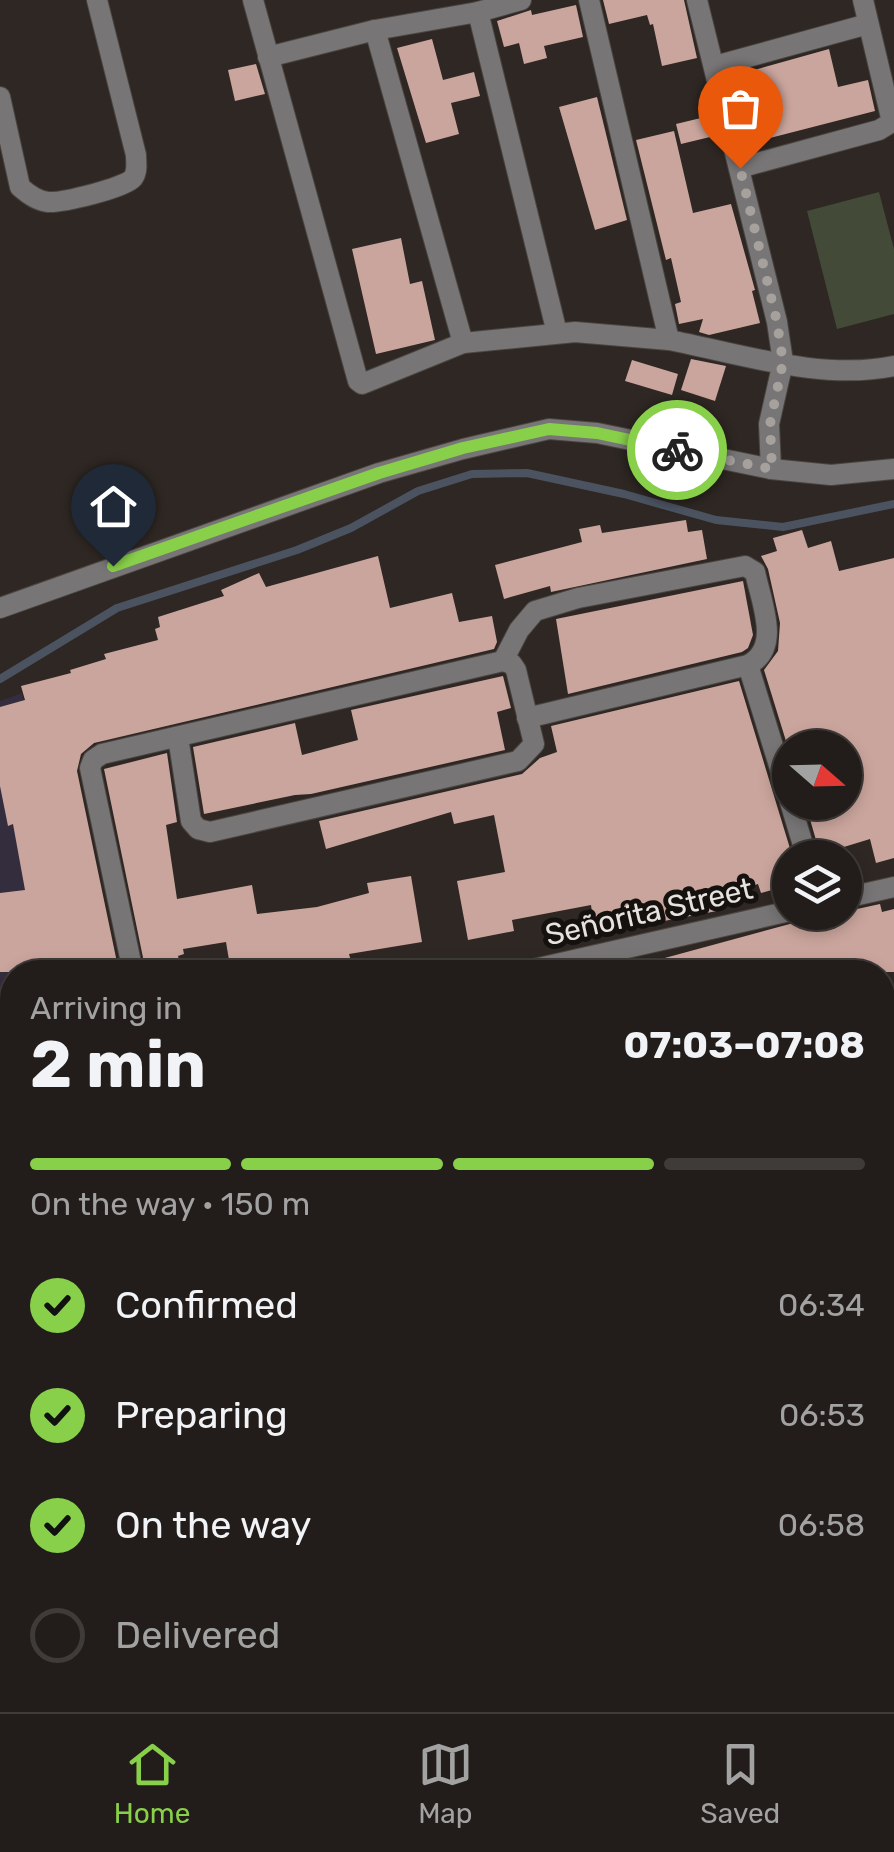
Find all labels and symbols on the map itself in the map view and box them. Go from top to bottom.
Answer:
pin [698,66,783,169]
courier [627,400,727,500]
pin [71,464,156,567]
north arrow [772,730,862,820]
street label: Señorita Street [542,871,757,953]

